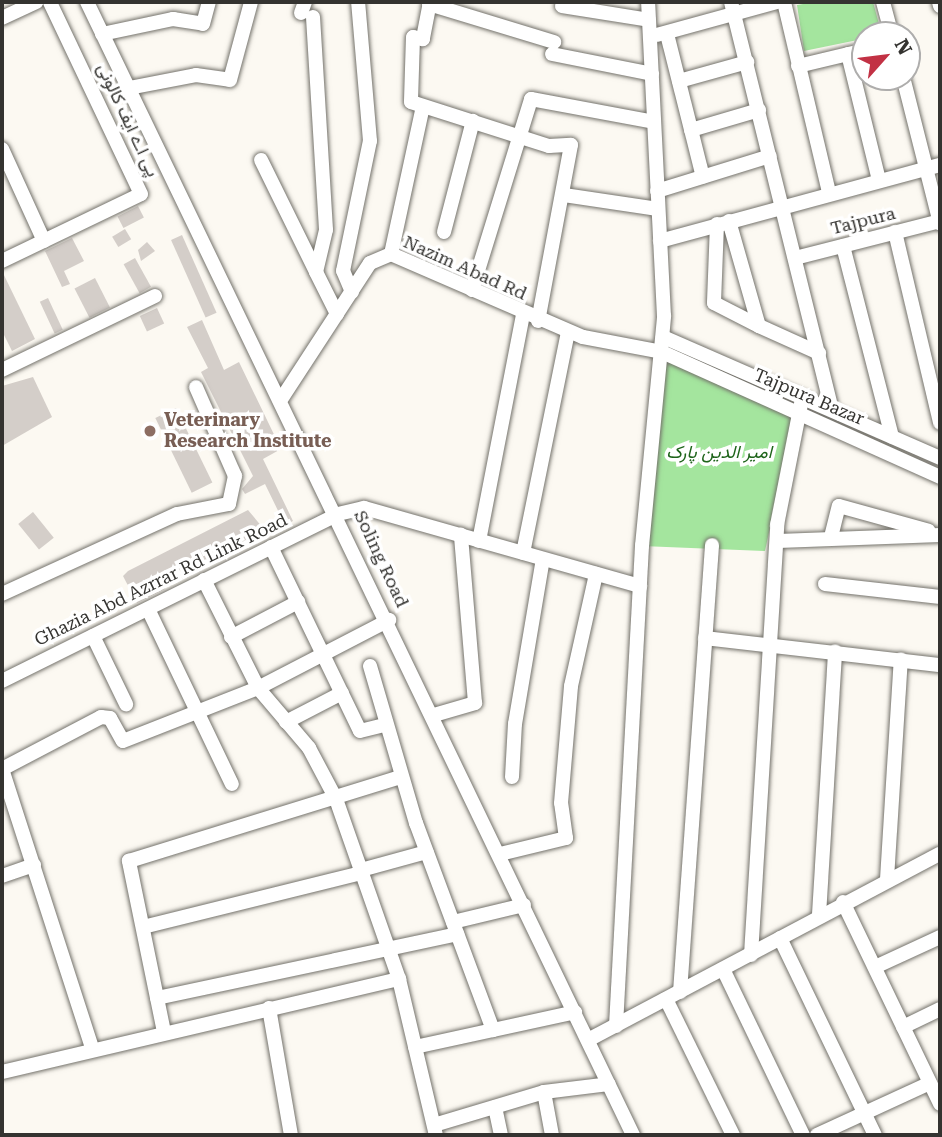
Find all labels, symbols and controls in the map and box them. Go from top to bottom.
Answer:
north arrow [851,21,921,91]
text: N [890,35,917,59]
street label: پی اے ایف کالونی [92,60,164,180]
street label: Tajpura [828,203,898,239]
street label: Nazim Abad Rd [400,231,530,305]
street label: Tajpura Bazar [751,364,867,430]
place label: Veterinary Research Institute [164,410,332,452]
marker: Veterinary Research Institute [142,423,158,439]
park label: امیر الدین پارک [666,441,772,463]
street label: Soling Road [349,507,413,611]
street label: Ghazia Abd Azrrar Rd Link Road [31,509,291,651]

